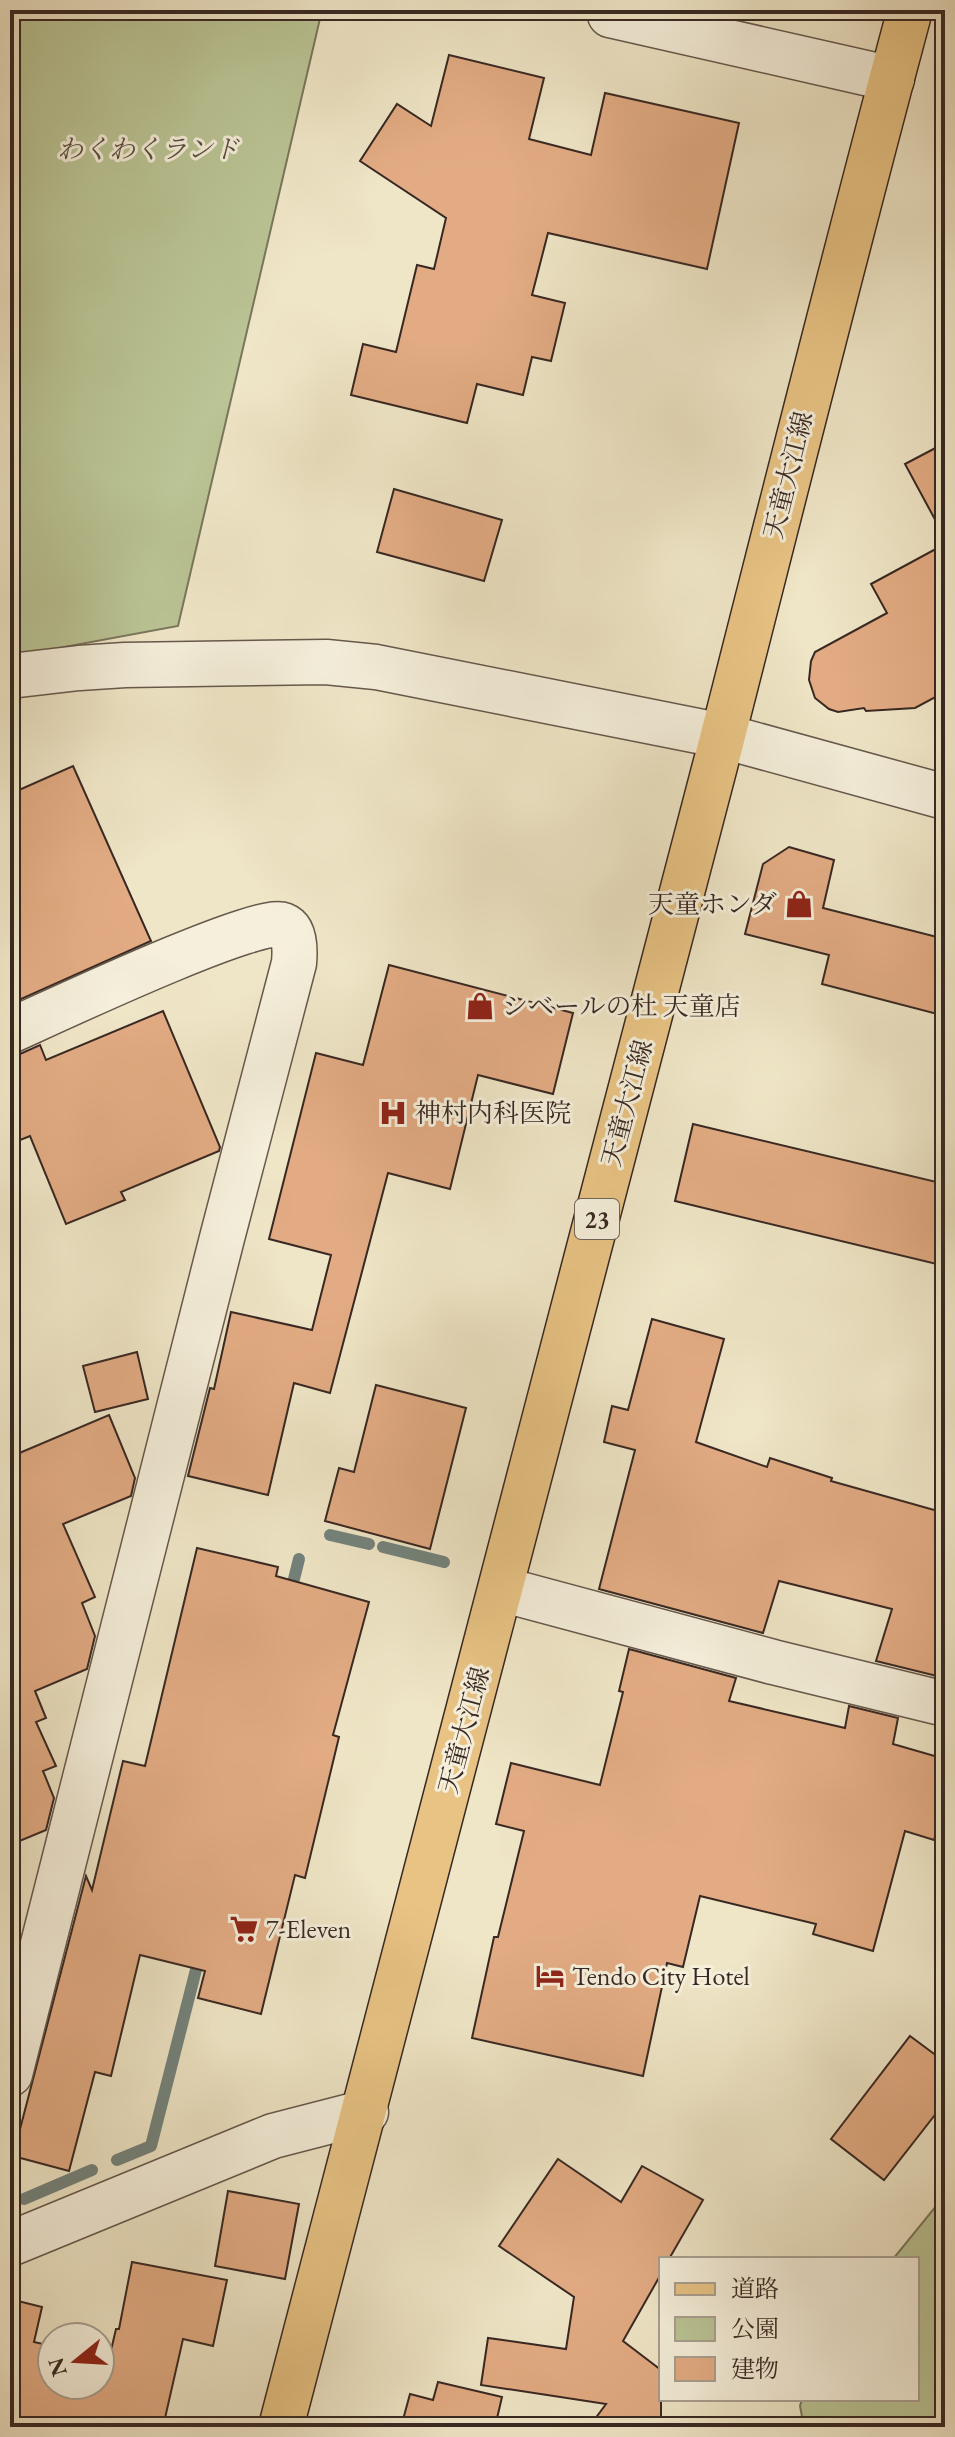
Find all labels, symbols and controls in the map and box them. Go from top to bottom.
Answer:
park label: わくわくランド [57,132,240,166]
street label: 天童大江線 [756,408,820,542]
place label: 天童ホンダ [648,887,777,921]
shop icon: 天童ホンダ [784,889,814,919]
place label: シベールの杜 天童店 [502,989,741,1023]
shop icon: シベールの杜 天童店 [465,991,495,1021]
street label: 天童大江線 [594,1036,660,1170]
place label: 神村内科医院 [415,1096,571,1130]
hospital icon: 神村内科医院 [378,1098,408,1128]
road number: 23 [575,1199,619,1239]
street label: 天童大江線 [431,1663,497,1797]
place label: 7-Eleven [266,1912,352,1946]
supermarket icon: 7-Eleven [229,1914,259,1944]
place label: Tendo City Hotel [572,1959,750,1993]
hotel icon: Tendo City Hotel [535,1961,565,1991]
legend [659,2257,919,2401]
text: 道路 [731,2273,779,2304]
text: 公園 [731,2313,779,2344]
north arrow [36,2321,116,2401]
text: 建物 [731,2353,779,2384]
text: N [41,2354,74,2380]

